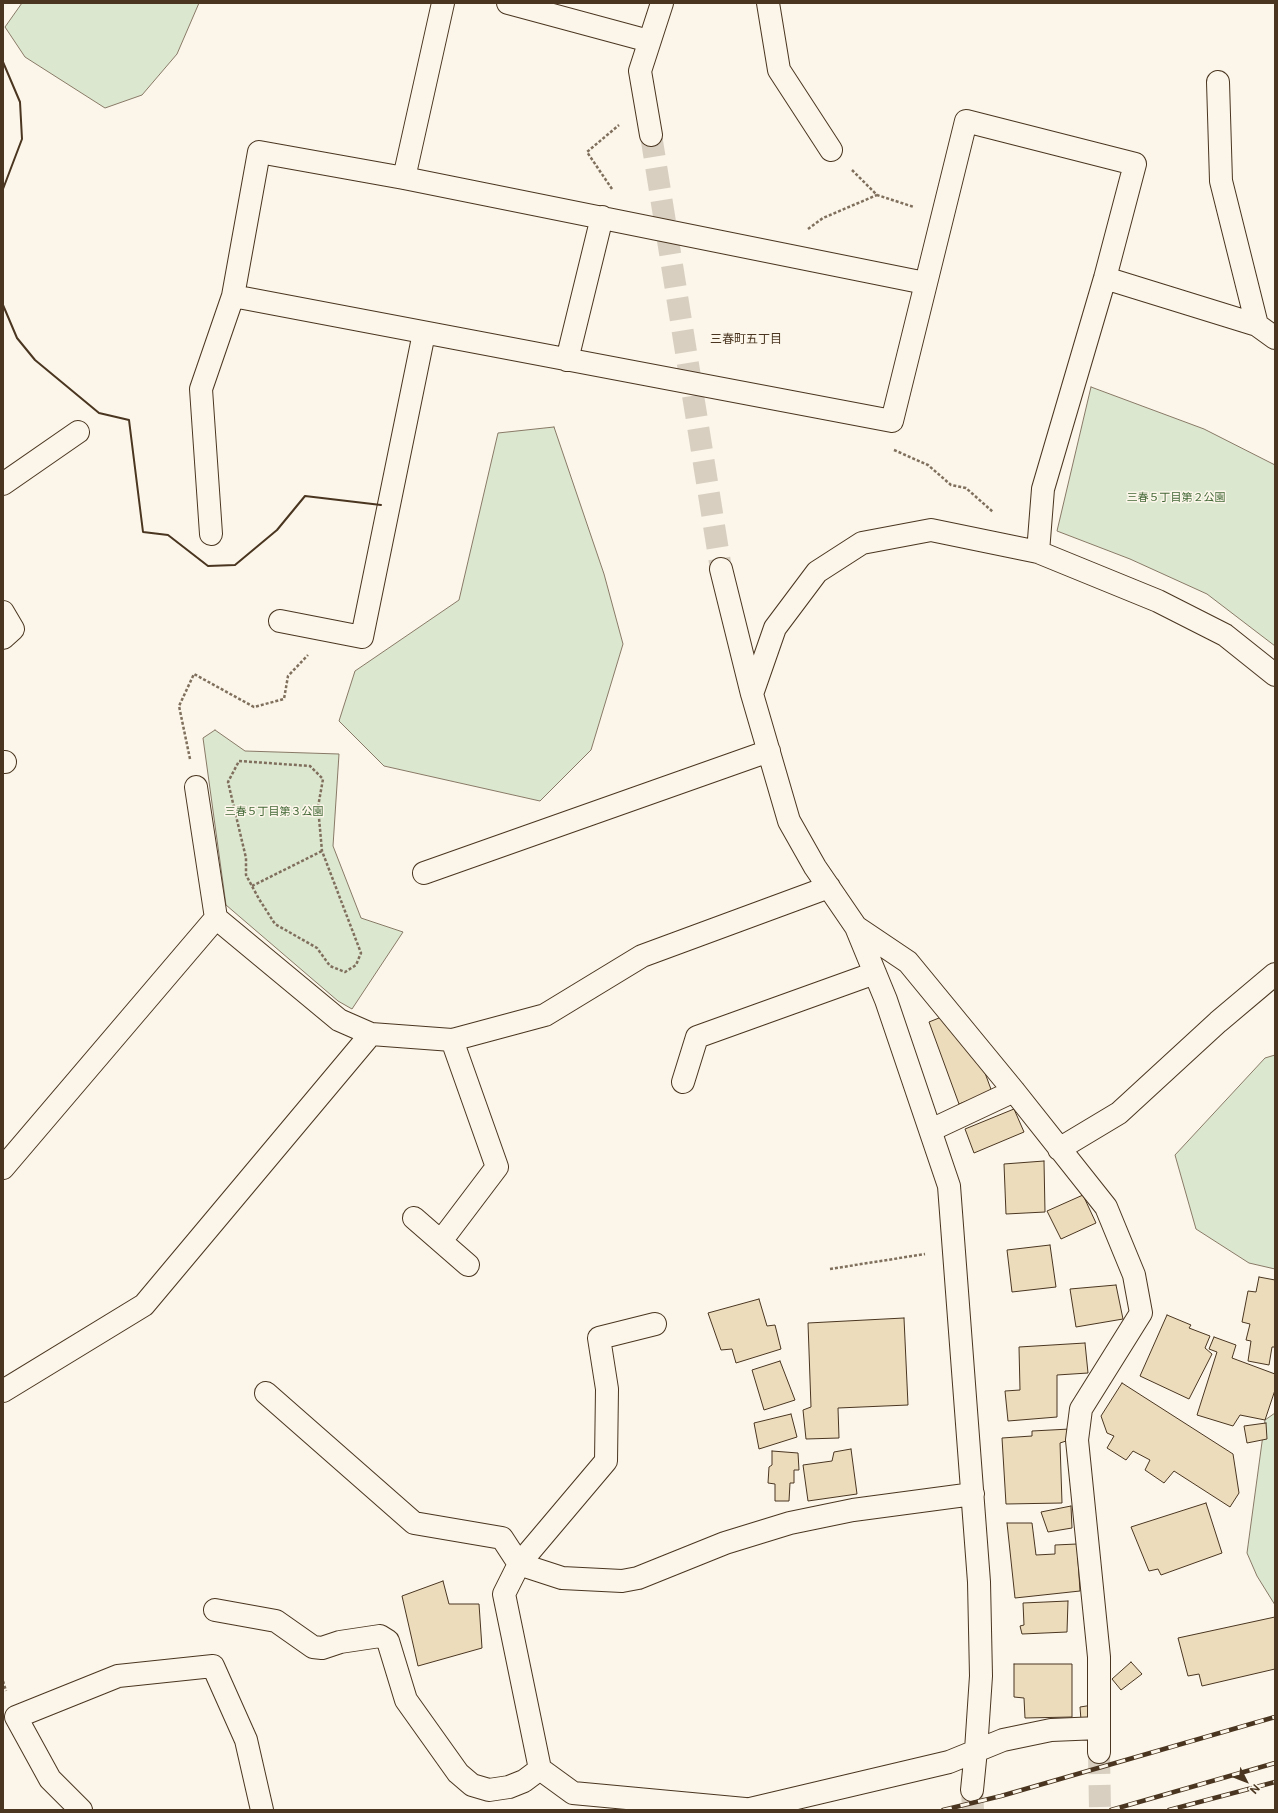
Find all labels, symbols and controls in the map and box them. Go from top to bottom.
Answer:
district label: 三春町五丁目 [710,332,782,346]
park label: 三春５丁目第２公園 [1127,491,1225,505]
park label: 三春５丁目第３公園 [225,805,323,819]
north arrow [1226,1761,1266,1801]
text: N [1248,1782,1262,1796]

